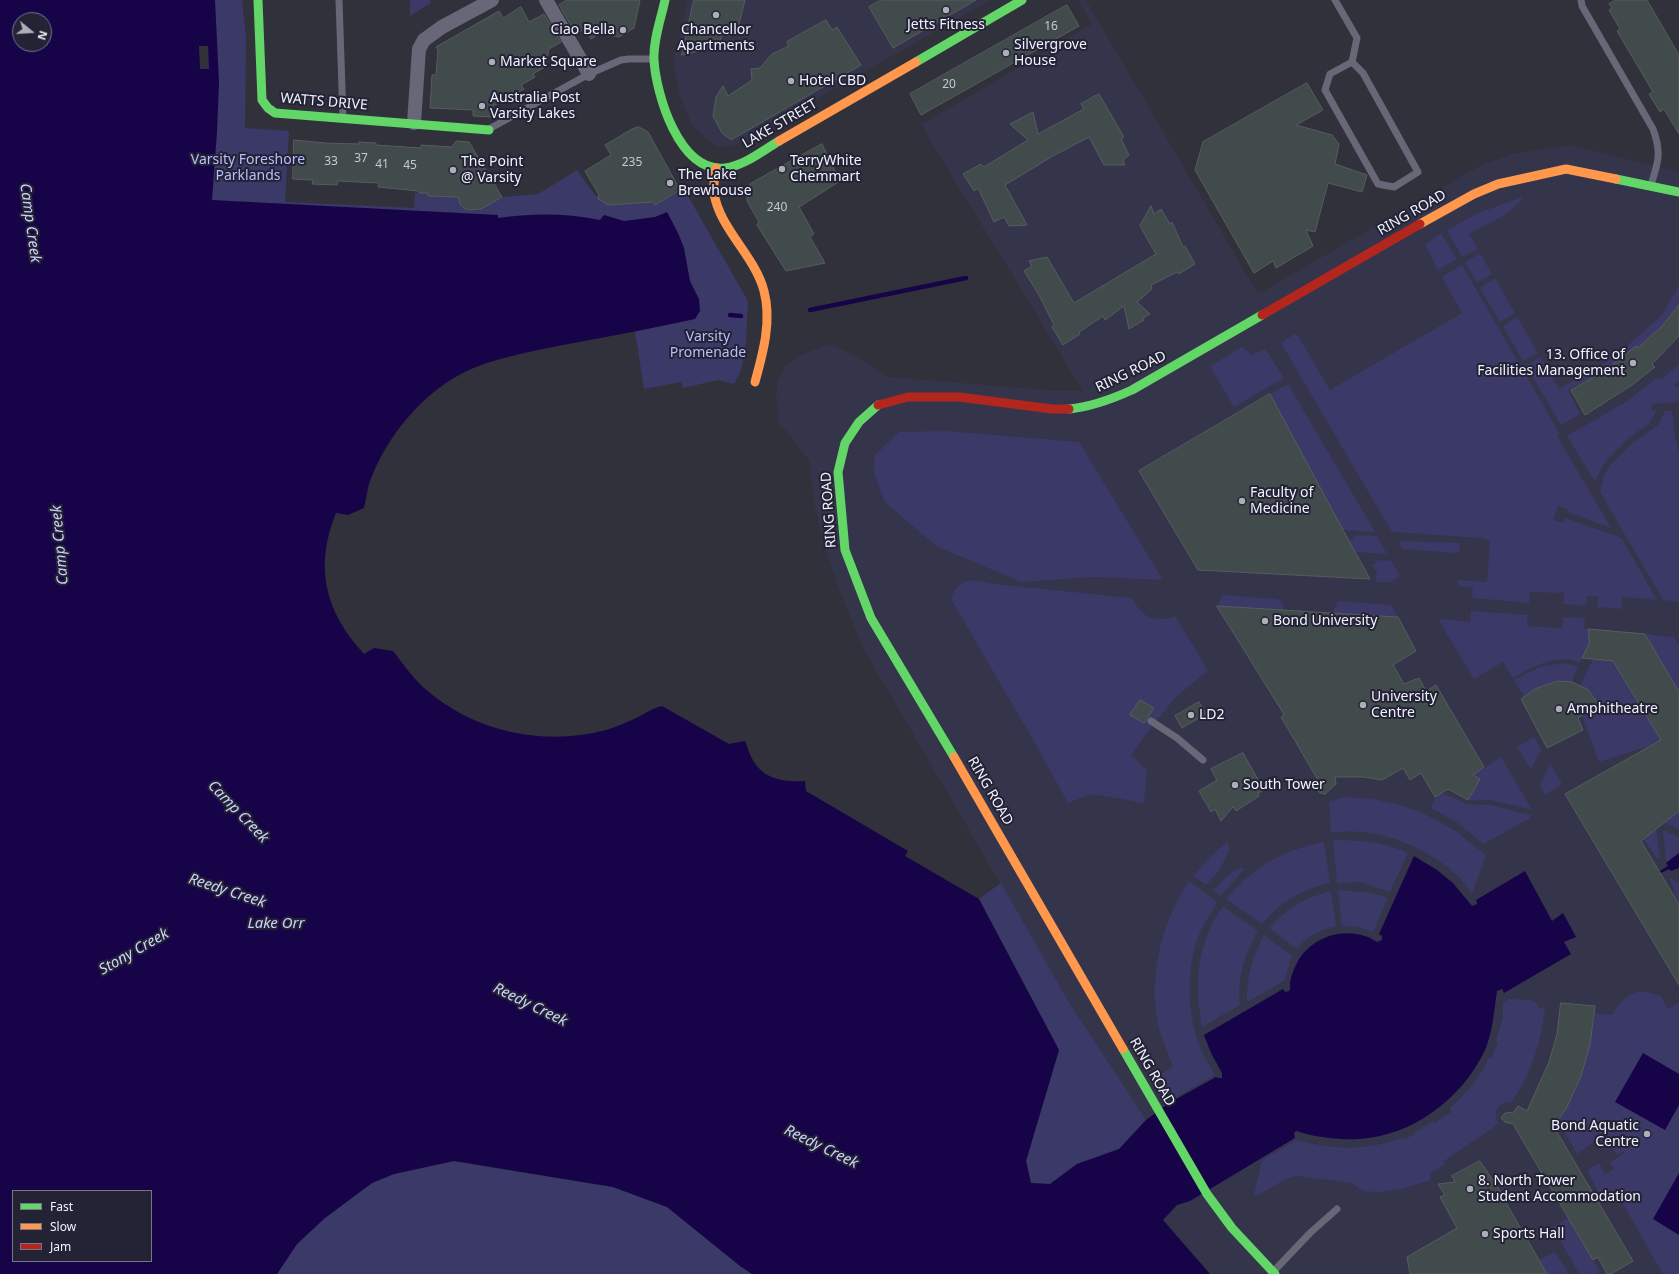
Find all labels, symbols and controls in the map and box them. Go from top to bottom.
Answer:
marker: Jetts Fitness [941,5,951,15]
marker: Chancellor Apartments [711,10,721,20]
north arrow [12,12,52,52]
place label: Jetts Fitness [907,17,985,33]
house number: 16 [1044,20,1058,34]
place label: Ciao Bella [551,22,615,38]
place label: Chancellor Apartments [677,22,755,54]
marker: Ciao Bella [618,25,628,35]
text: N [34,29,51,42]
place label: Silvergrove House [1014,37,1087,70]
marker: Silvergrove House [1001,48,1011,58]
place label: Market Square [500,54,597,70]
marker: Market Square [487,57,497,67]
place label: Hotel CBD [799,73,866,89]
marker: Hotel CBD [786,76,796,86]
house number: 20 [942,78,956,92]
street label: WATTS DRIVE [280,90,368,114]
place label: Australia Post Varsity Lakes [490,90,580,122]
street label: LAKE STREET [739,96,821,152]
marker: Australia Post Varsity Lakes [477,101,487,111]
park label: Varsity Foreshore Parklands [191,152,305,184]
house number: 37 [354,152,368,166]
place label: TerryWhite Chemmart [790,153,862,186]
place label: The Point @ Varsity [461,154,523,186]
house number: 33 [324,155,338,169]
house number: 235 [622,156,642,170]
house number: 41 [375,158,389,172]
house number: 45 [403,159,417,173]
marker: TerryWhite Chemmart [777,164,787,174]
marker: The Point @ Varsity [448,165,458,175]
place label: The Lake Brewhouse [678,167,752,200]
marker: The Lake Brewhouse [665,178,675,188]
water label: Camp Creek [16,182,44,264]
street label: RING ROAD [1375,187,1449,239]
house number: 240 [767,201,787,215]
park label: Varsity Promenade [670,329,746,362]
place label: 13. Office of Facilities Management [1477,347,1625,380]
street label: RING ROAD [1093,348,1169,396]
marker: 13. Office of Facilities Management [1628,358,1638,368]
street label: RING ROAD [818,471,840,549]
place label: Faculty of Medicine [1250,485,1313,518]
marker: Faculty of Medicine [1237,496,1247,506]
water label: Camp Creek [48,504,72,586]
place label: Bond University [1273,613,1377,629]
marker: Bond University [1260,616,1270,626]
place label: University Centre [1371,689,1437,722]
marker: University Centre [1358,700,1368,710]
place label: Amphitheatre [1567,701,1658,717]
marker: Amphitheatre [1554,704,1564,714]
place label: LD2 [1199,707,1225,723]
marker: LD2 [1186,710,1196,720]
street label: RING ROAD [964,754,1016,828]
water label: Camp Creek [204,777,272,847]
place label: South Tower [1243,777,1325,793]
marker: South Tower [1230,780,1240,790]
water label: Reedy Creek [186,870,268,912]
water label: Lake Orr [248,915,304,933]
water label: Stony Creek [96,925,172,979]
water label: Reedy Creek [490,979,570,1031]
street label: RING ROAD [1126,1035,1178,1109]
place label: Bond Aquatic Centre [1551,1118,1639,1150]
water label: Reedy Creek [781,1121,861,1173]
marker: Bond Aquatic Centre [1642,1129,1652,1139]
place label: 8. North Tower Student Accommodation [1478,1173,1641,1206]
marker: 8. North Tower Student Accommodation [1465,1184,1475,1194]
legend [12,1190,152,1262]
text: Fast [50,1198,73,1215]
text: Slow [50,1218,76,1235]
place label: Sports Hall [1493,1226,1564,1242]
marker: Sports Hall [1480,1229,1490,1239]
text: Jam [50,1238,71,1255]

